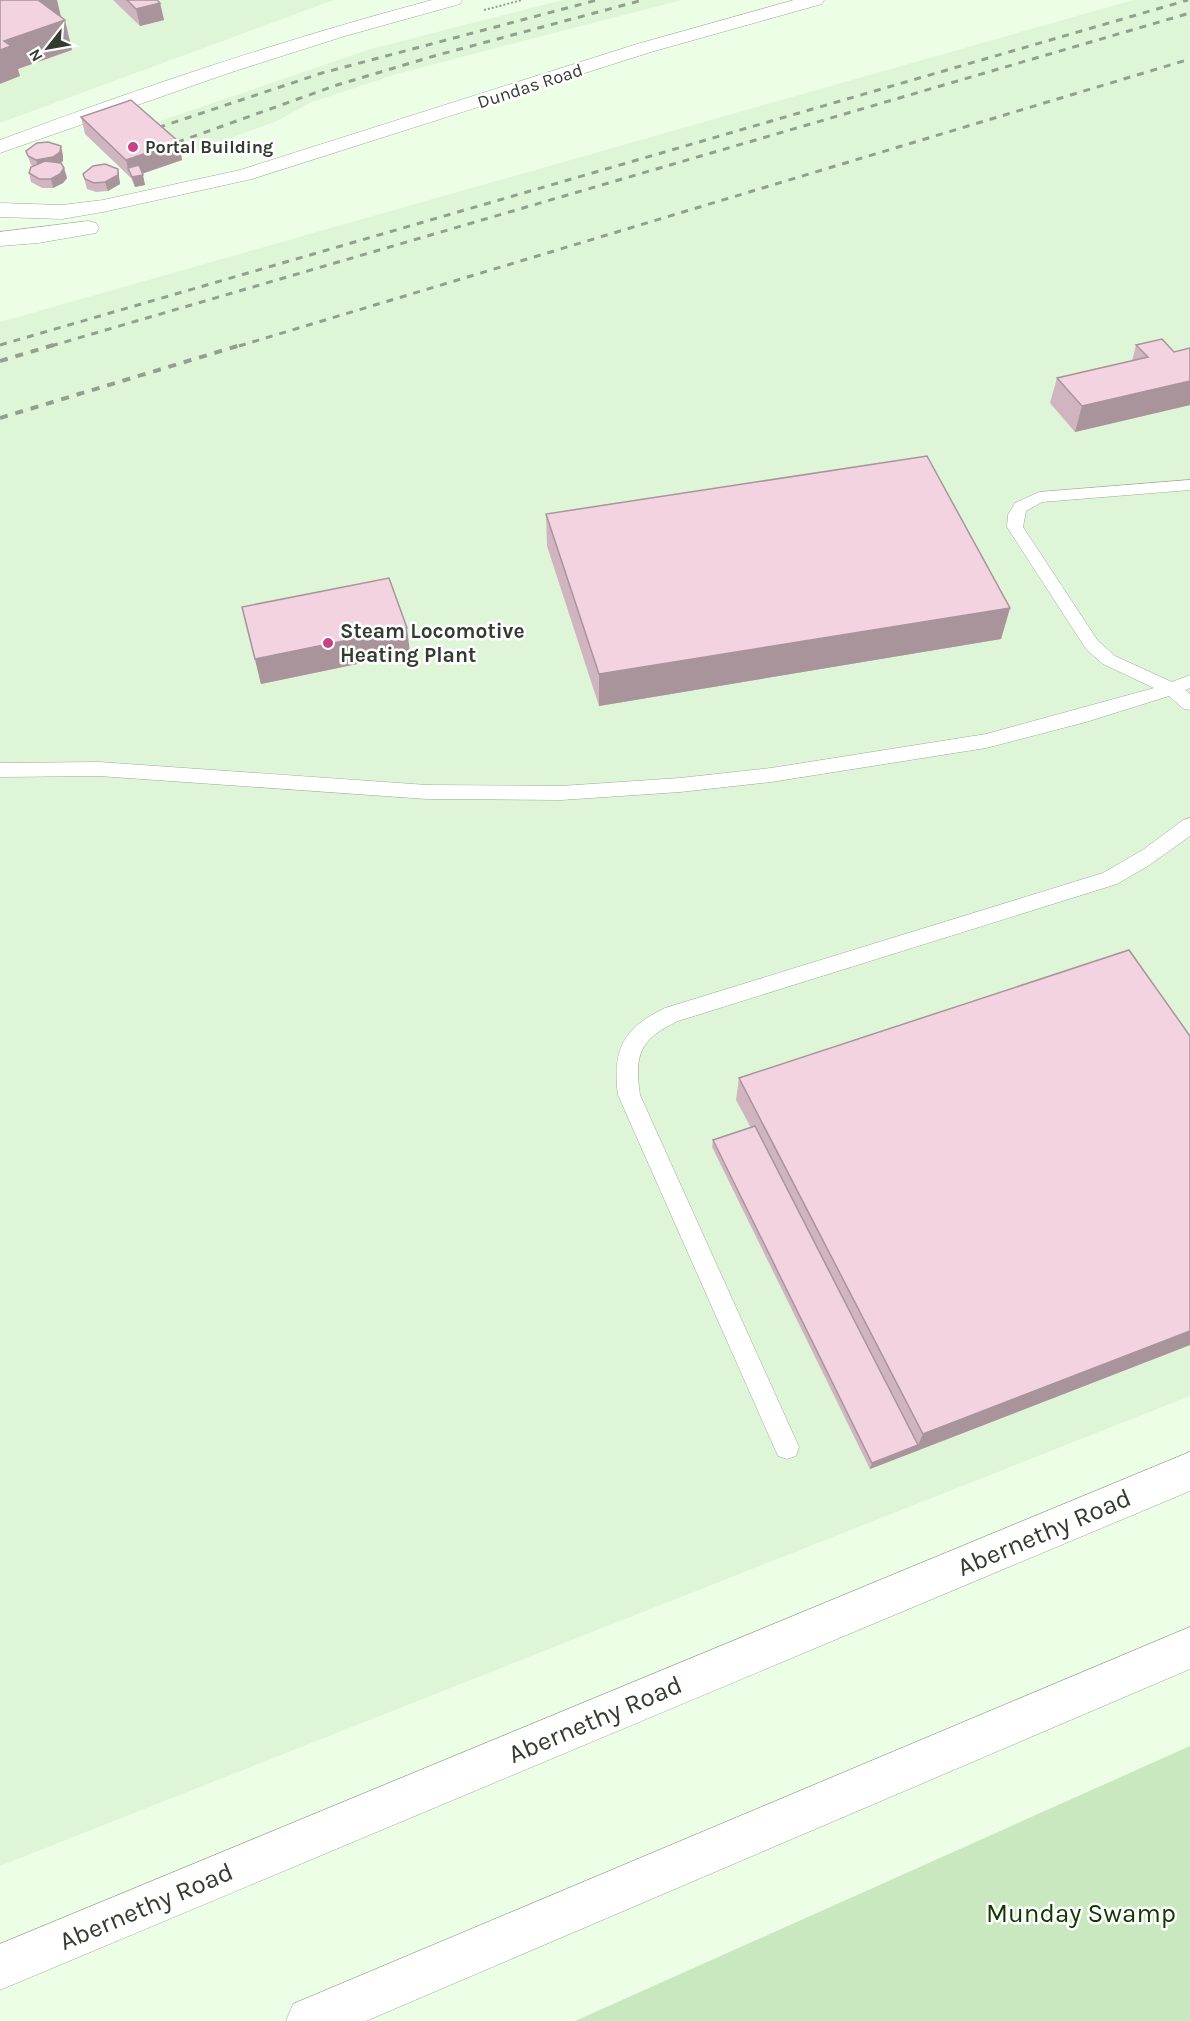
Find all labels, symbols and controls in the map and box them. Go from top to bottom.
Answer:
north arrow [18,18,78,78]
text: N [24,46,47,65]
street label: Dundas Road [475,59,585,113]
place label: Portal Building [145,136,274,158]
marker: Portal Building [126,140,140,154]
place label: Steam Locomotive Heating Plant [340,619,525,667]
marker: Steam Locomotive Heating Plant [321,636,335,650]
street label: Abernethy Road [953,1482,1136,1583]
street label: Abernethy Road [504,1669,687,1770]
street label: Abernethy Road [55,1856,238,1957]
park label: Munday Swamp [986,1898,1176,1929]

